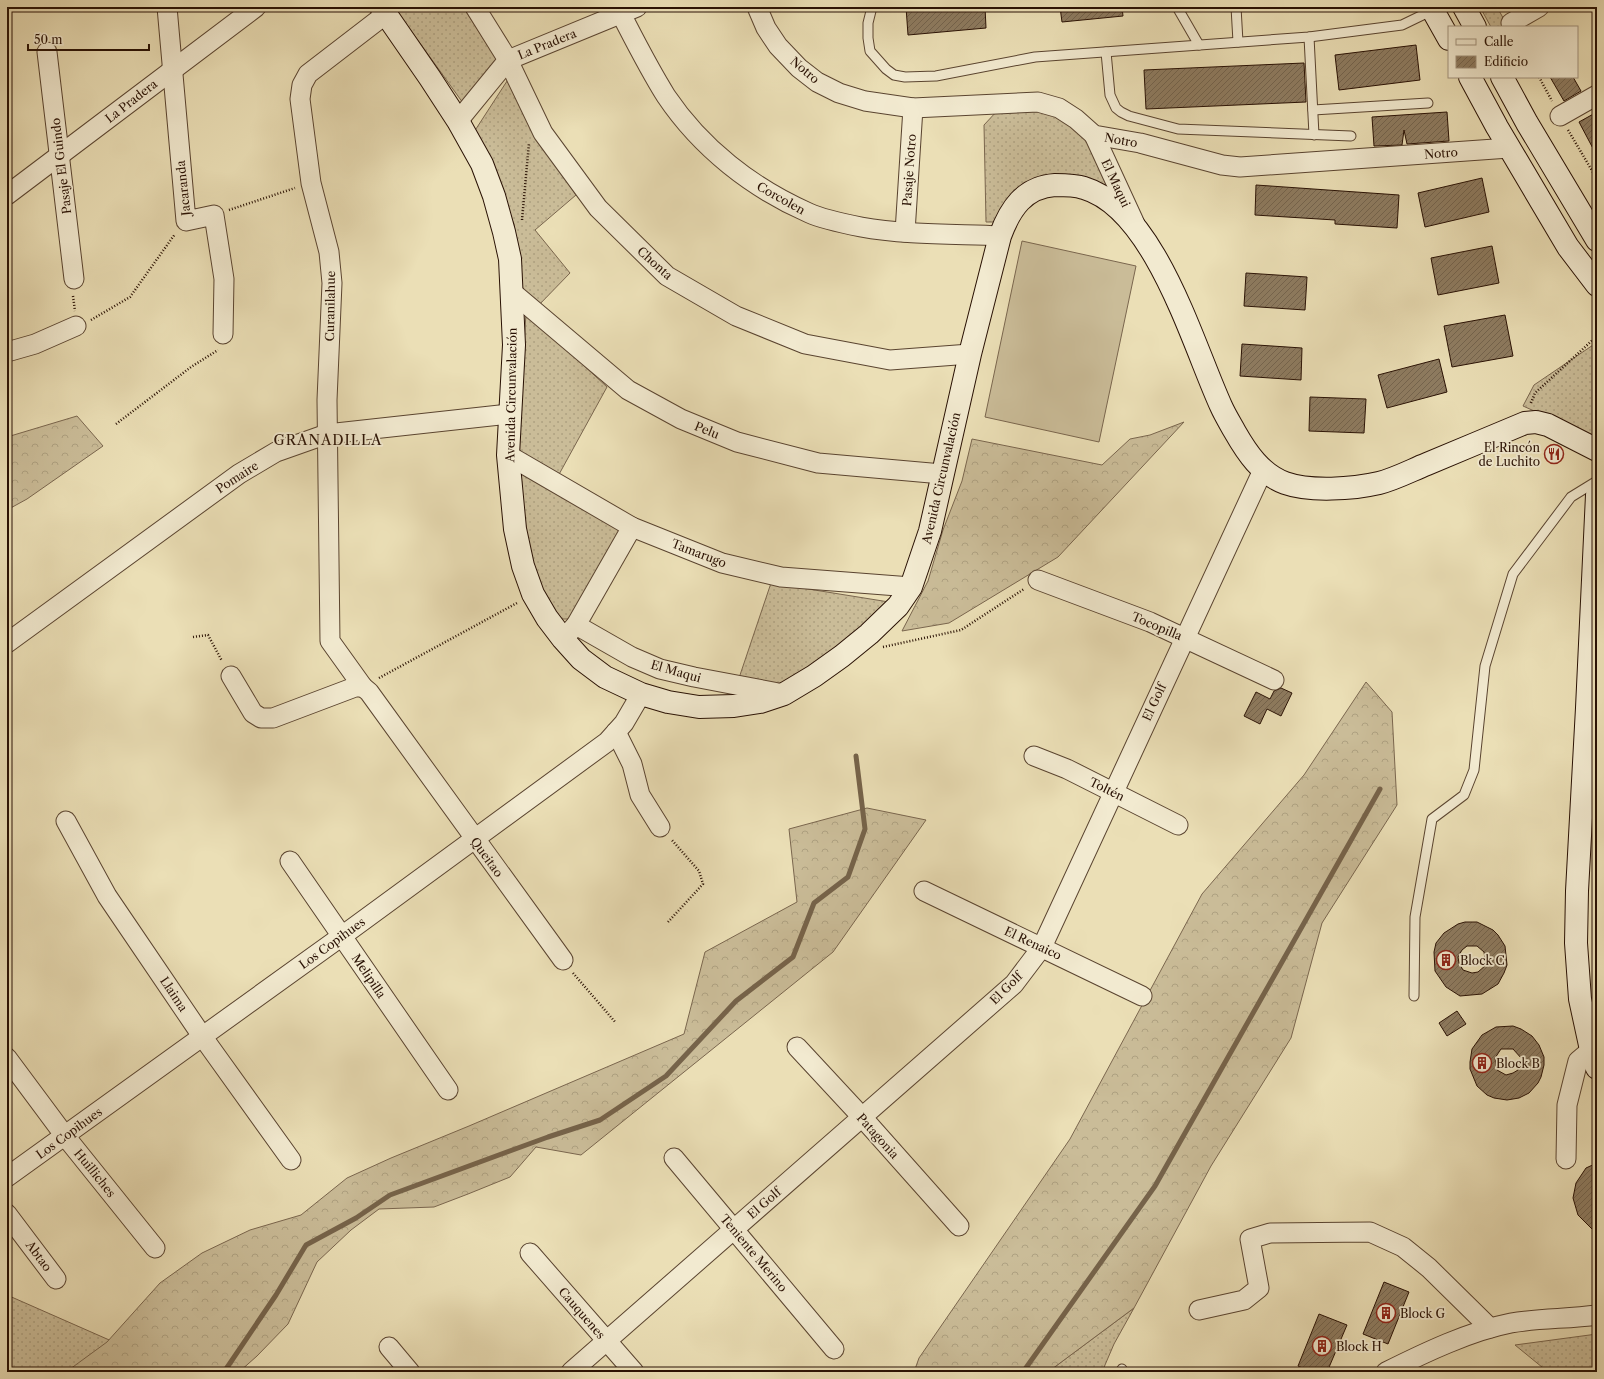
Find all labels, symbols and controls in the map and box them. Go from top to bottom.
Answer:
street label: La Pradera [516,25,579,63]
scale bar [28,26,149,52]
legend [1448,26,1578,78]
text: 50 m [34,32,63,47]
text: Calle [1484,34,1514,49]
street label: Notro [787,53,823,87]
text: Edificio [1484,54,1528,69]
street label: La Pradera [102,76,161,126]
street label: Pasaje El Guindo [48,117,74,215]
street label: Notro [1103,130,1139,150]
street label: Pasaje Notro [899,133,919,207]
street label: Notro [1424,144,1458,162]
street label: El Maqui [1098,156,1134,210]
street label: Jacaranda [173,159,194,218]
street label: Corcolen [754,179,808,218]
street label: Chonta [634,243,676,283]
street label: Curanilahue [322,270,338,341]
street label: Avenida Circunvalación [502,327,520,464]
street label: Avenida Circunvalación [918,410,964,546]
street label: Pelu [692,418,722,442]
district label: GRANADILLA [274,431,382,449]
place label: El Rincón de Luchito [1478,440,1540,469]
restaurant icon: El Rincón de Luchito [1543,443,1565,465]
street label: Pomaire [213,458,261,496]
street label: Tamarugo [669,536,729,570]
street label: Tocopilla [1130,609,1185,644]
street label: El Maqui [649,657,703,685]
street label: El Golf [1139,679,1170,723]
street label: Toltén [1087,774,1127,804]
street label: Queitao [468,834,506,880]
street label: Los Copihues [296,914,368,972]
street label: El Renaico [1002,923,1064,963]
building icon: Block C [1435,949,1457,971]
street label: Melipilla [349,951,390,1002]
place label: Block C [1460,953,1505,968]
street label: El Golf [987,967,1027,1007]
street label: Llaima [157,974,191,1015]
building icon: Block B [1471,1052,1493,1074]
place label: Block B [1496,1056,1540,1071]
street label: Los Copihues [33,1104,105,1162]
street label: Patagonia [854,1110,903,1162]
street label: Huilliches [71,1146,119,1200]
street label: El Golf [744,1183,785,1222]
street label: Teniente Merino [717,1211,791,1295]
street label: Abtao [22,1237,55,1274]
street label: Cauquenes [555,1284,609,1342]
building icon: Block G [1375,1302,1397,1324]
place label: Block G [1400,1306,1445,1321]
building icon: Block H [1311,1335,1333,1357]
place label: Block H [1336,1339,1382,1354]

